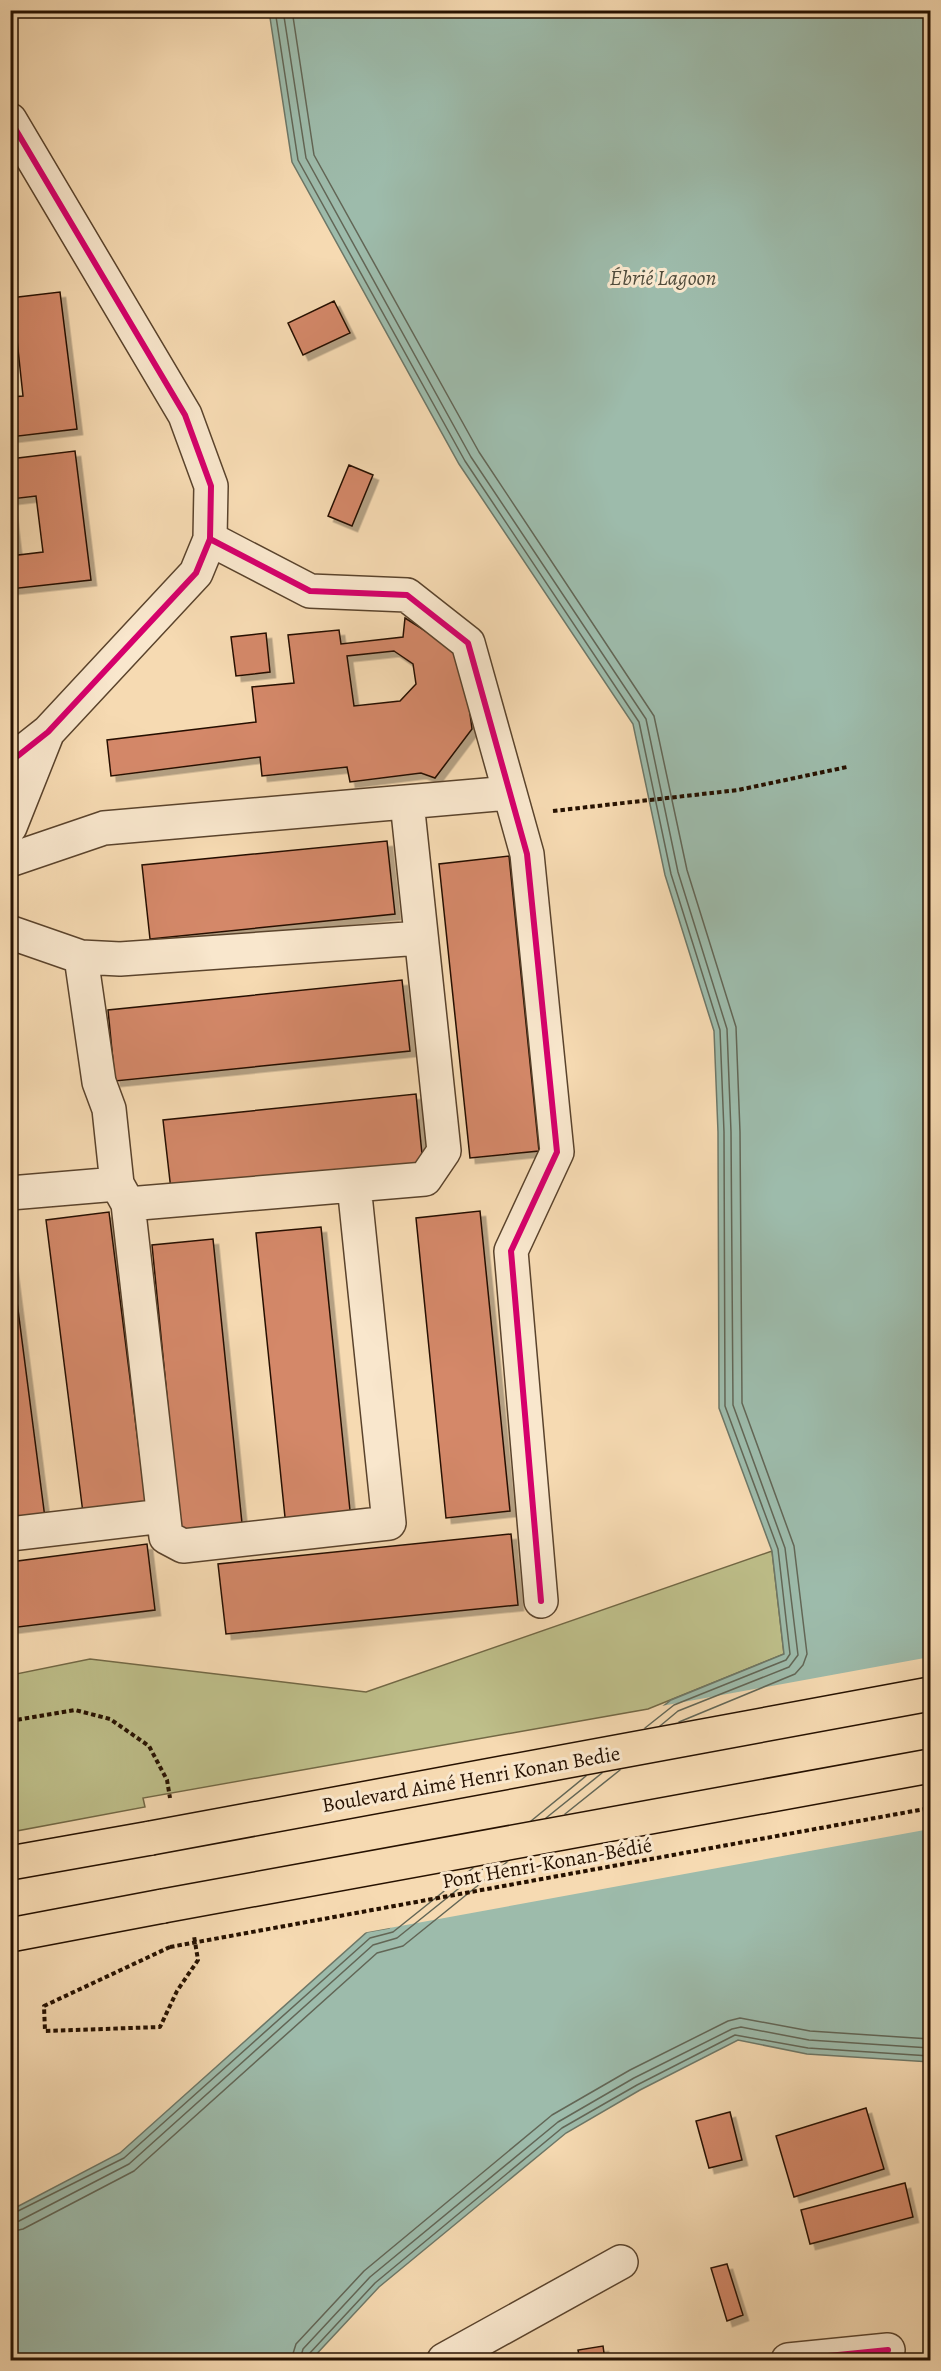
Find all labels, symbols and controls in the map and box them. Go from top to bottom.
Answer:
water label: Ébrié Lagoon [610,263,717,293]
street label: Boulevard Aimé Henri Konan Bedie [320,1739,622,1819]
street label: Pont Henri-Konan-Bédié [440,1831,654,1895]

